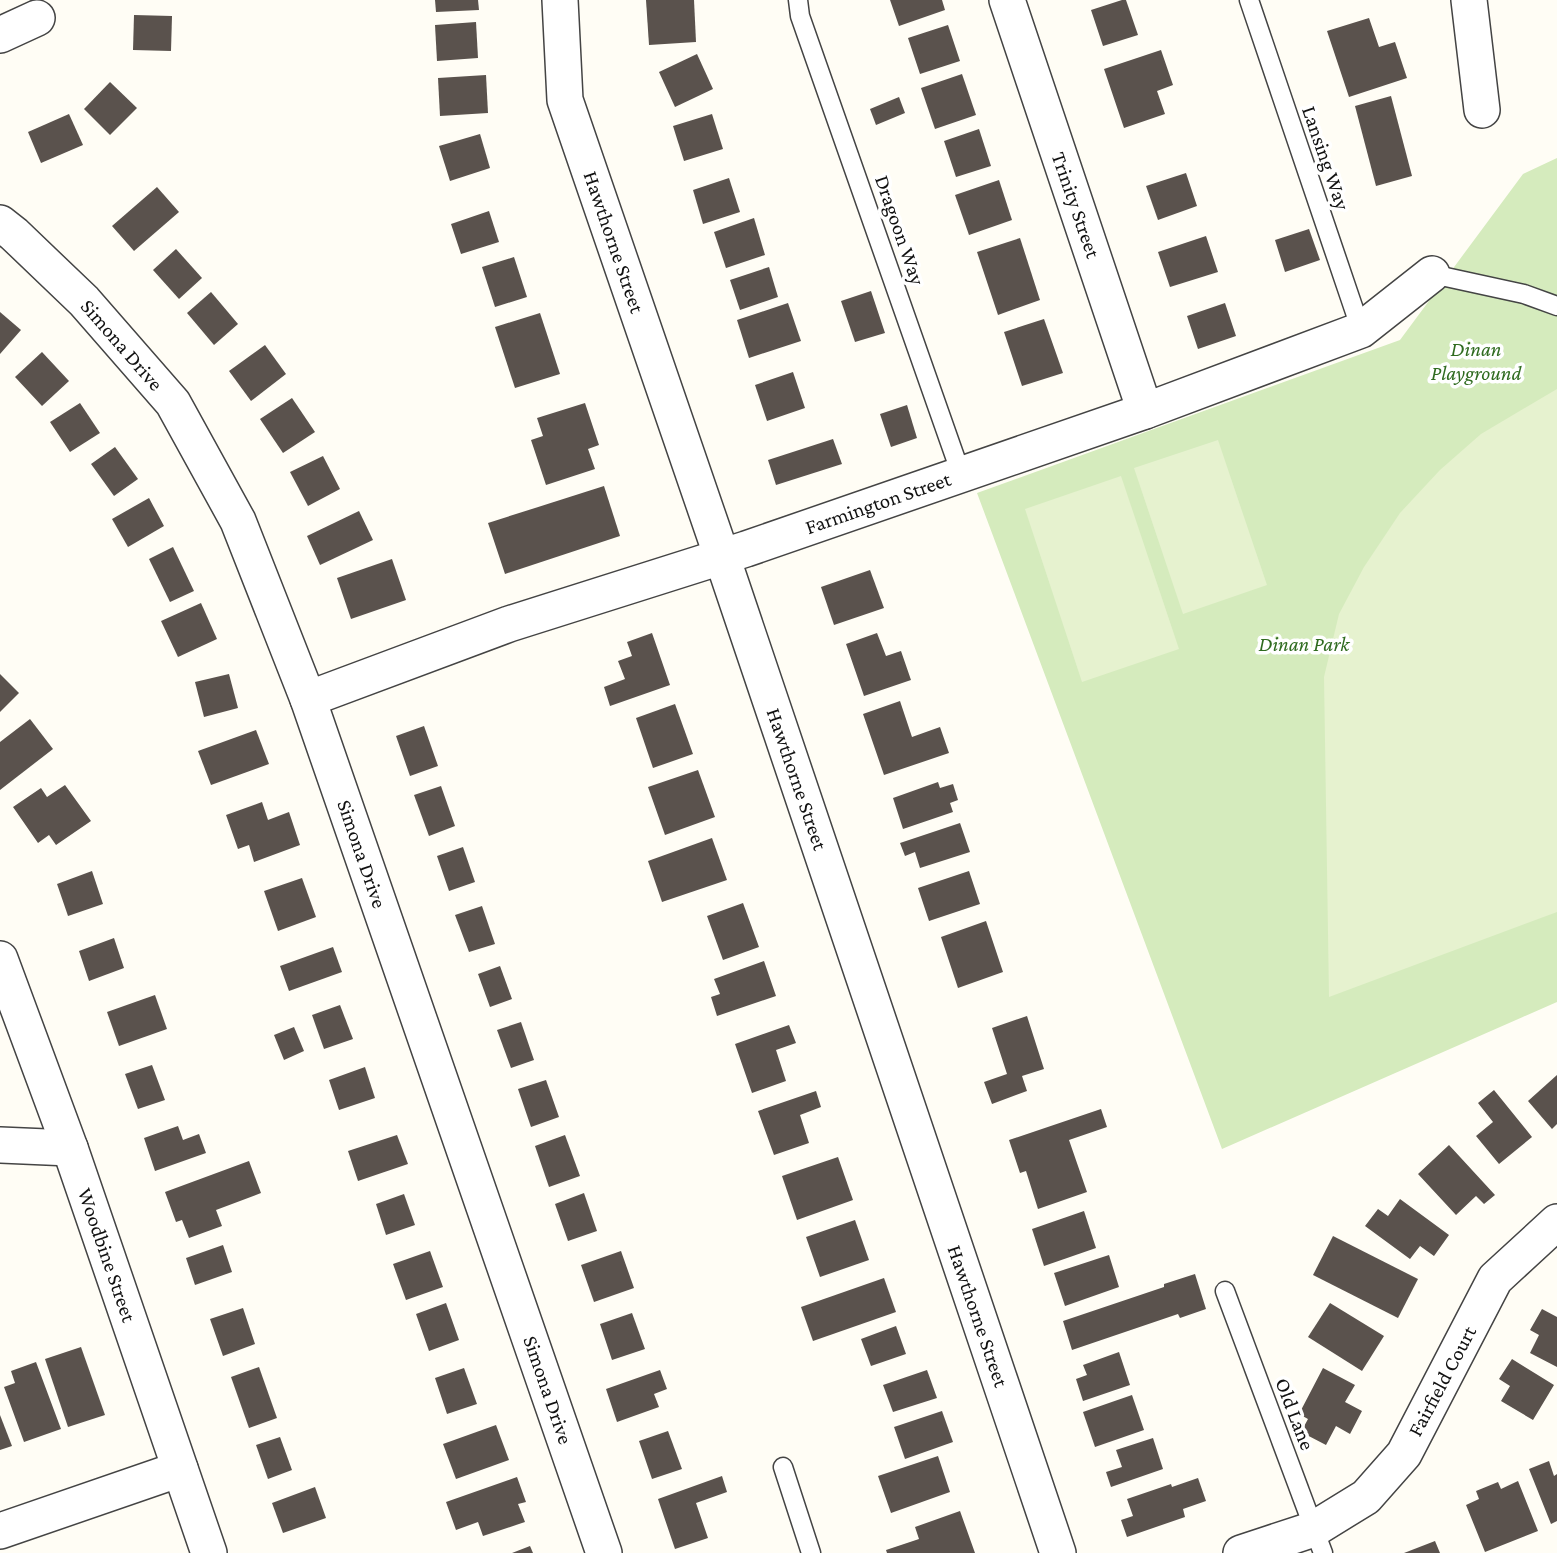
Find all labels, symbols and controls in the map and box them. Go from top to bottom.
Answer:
street label: Lansing Way [1297,103,1355,213]
street label: Trinity Street [1047,149,1106,262]
street label: Hawthorne Street [578,168,650,317]
street label: Dragoon Way [870,172,930,288]
street label: Simona Drive [76,294,168,396]
park label: Dinan Playground [1431,337,1522,385]
street label: Farmington Street [802,466,955,539]
park label: Dinan Park [1258,632,1350,656]
street label: Hawthorne Street [761,705,833,854]
street label: Simona Drive [332,797,392,911]
street label: Woodbine Street [73,1185,142,1326]
street label: Hawthorne Street [942,1242,1014,1391]
street label: Fairfield Court [1403,1321,1482,1440]
street label: Simona Drive [518,1333,578,1447]
street label: Old Lane [1270,1375,1320,1453]

